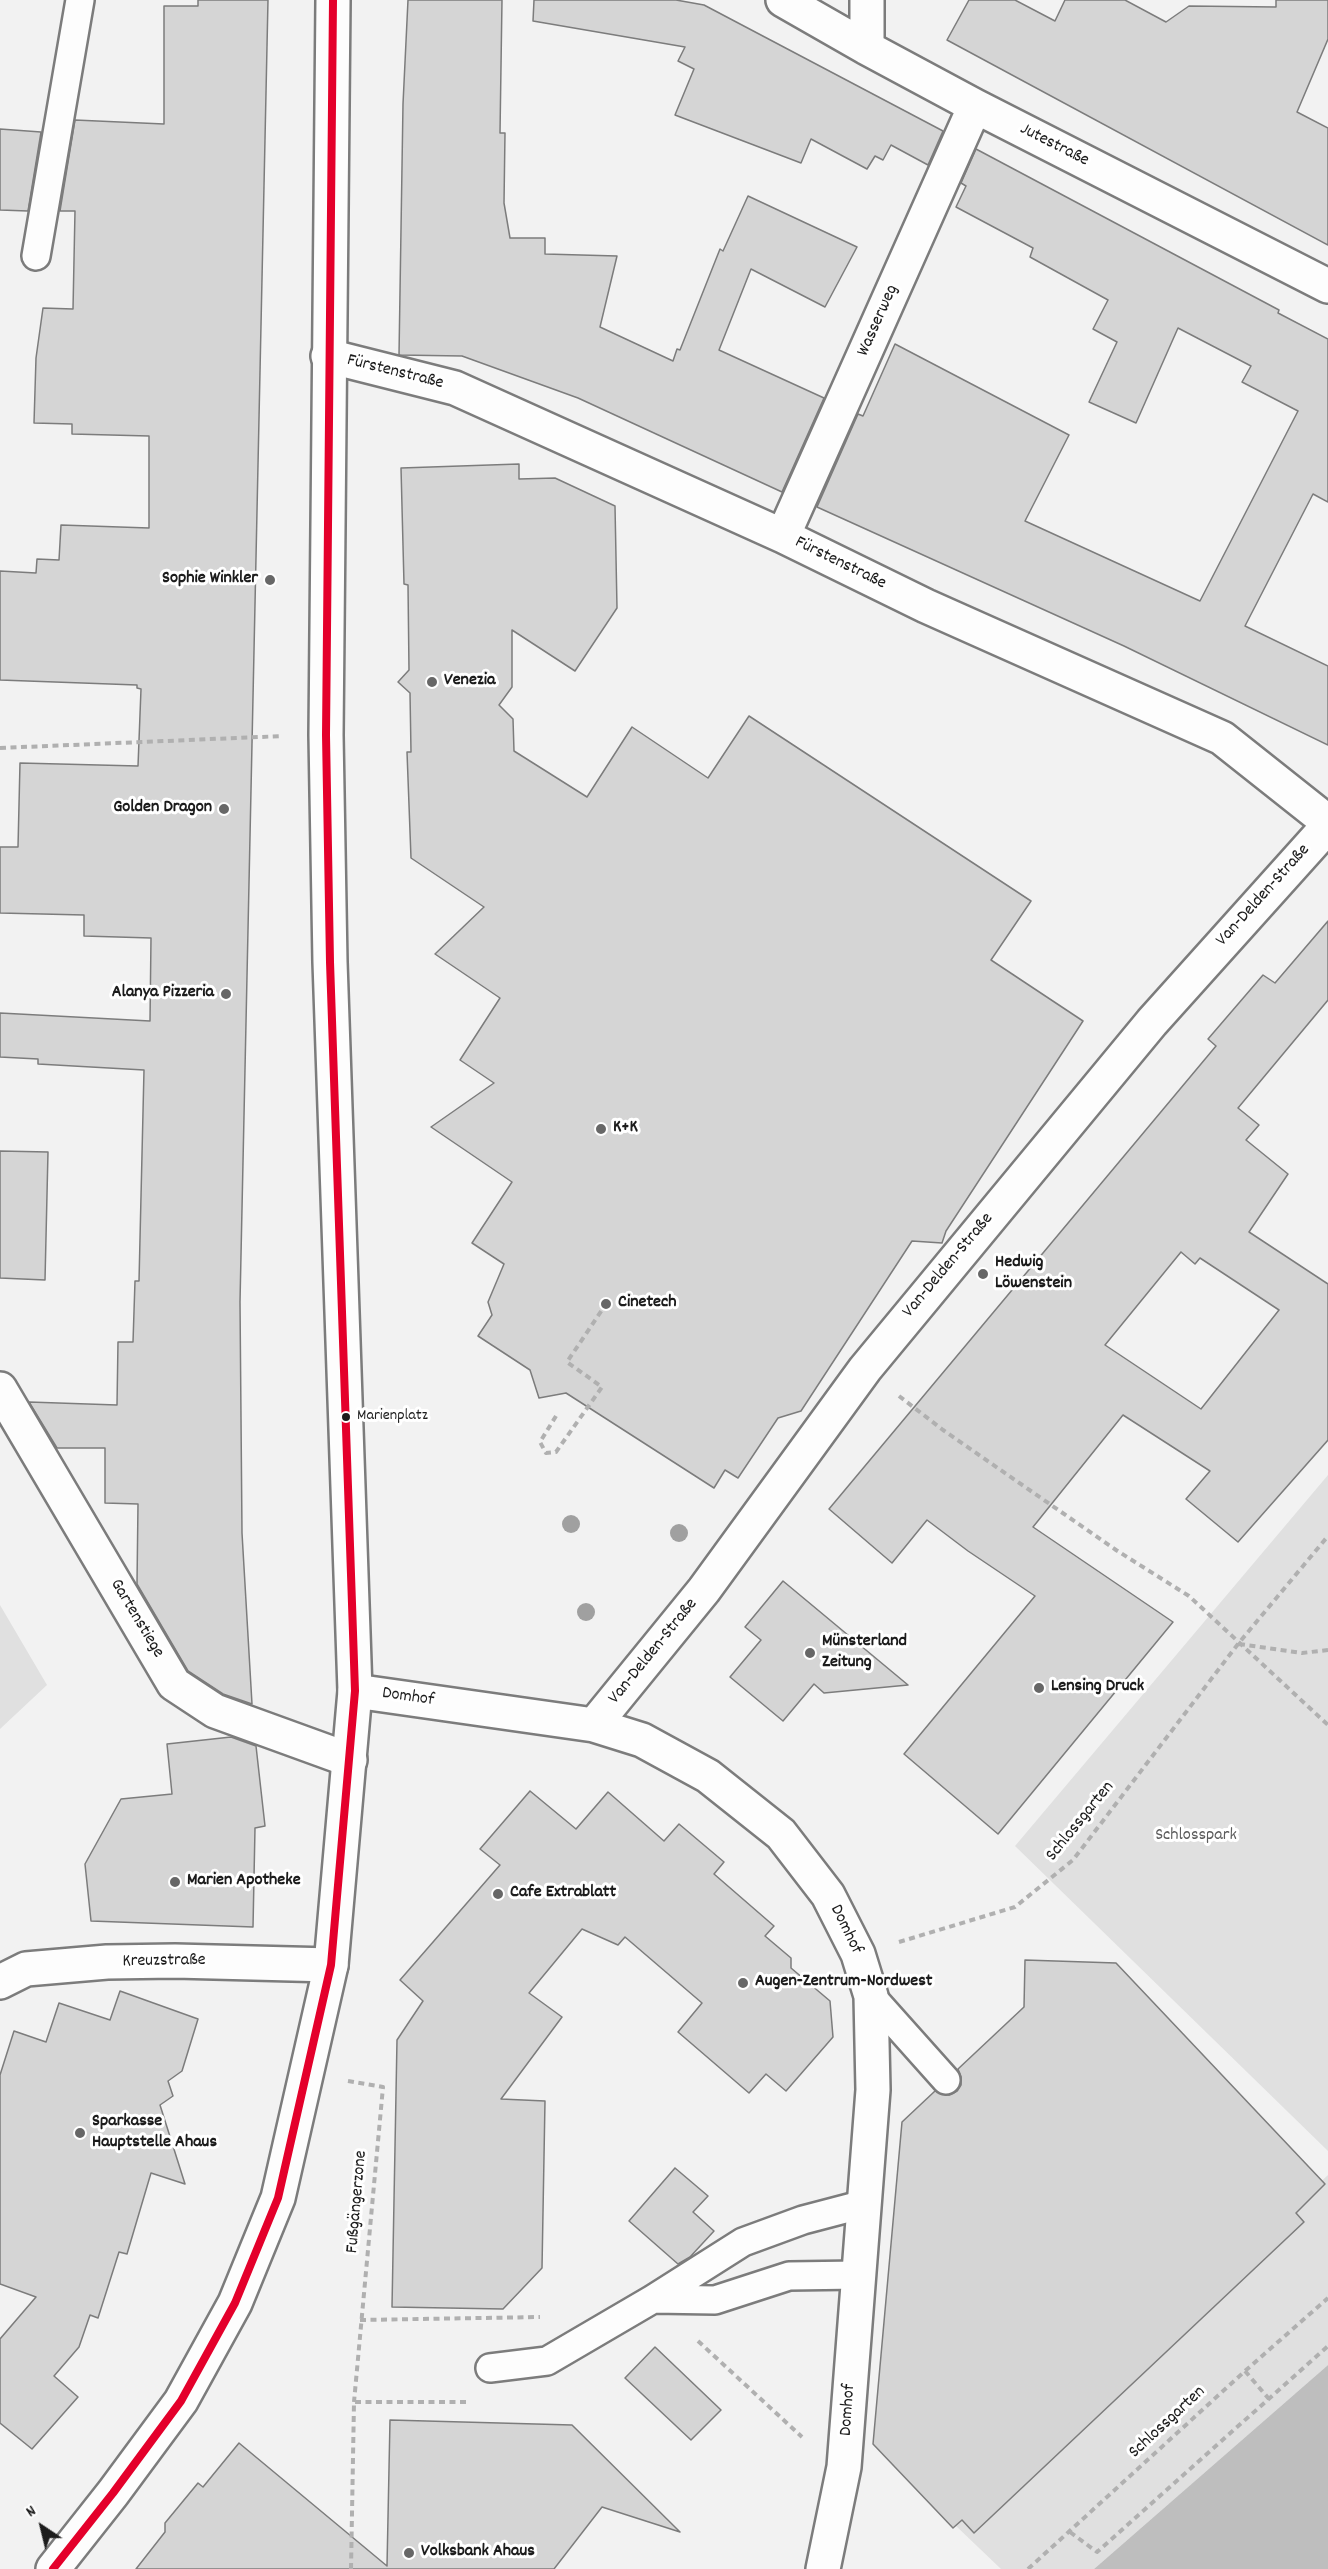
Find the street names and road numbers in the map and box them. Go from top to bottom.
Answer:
street label: Jutestraße [1016,119,1092,173]
street label: Wasserweg [854,282,904,360]
street label: Fürstenstraße [344,351,446,395]
street label: Fürstenstraße [791,533,889,595]
street label: Van-Delden-Straße [1212,840,1316,952]
street label: Van-Delden-Straße [899,1209,999,1323]
street label: Gartenstiege [104,1576,168,1662]
street label: Van-Delden-Straße [605,1595,703,1709]
street label: Domhof [381,1684,435,1712]
street label: Schlossgarten [1042,1778,1120,1866]
street label: Domhof [824,1902,866,1958]
street label: Kreuzstraße [122,1950,206,1974]
street label: Fußgängerzone [343,2150,373,2254]
street label: Schlossgarten [1125,2382,1211,2464]
street label: Domhof [836,2383,862,2437]

